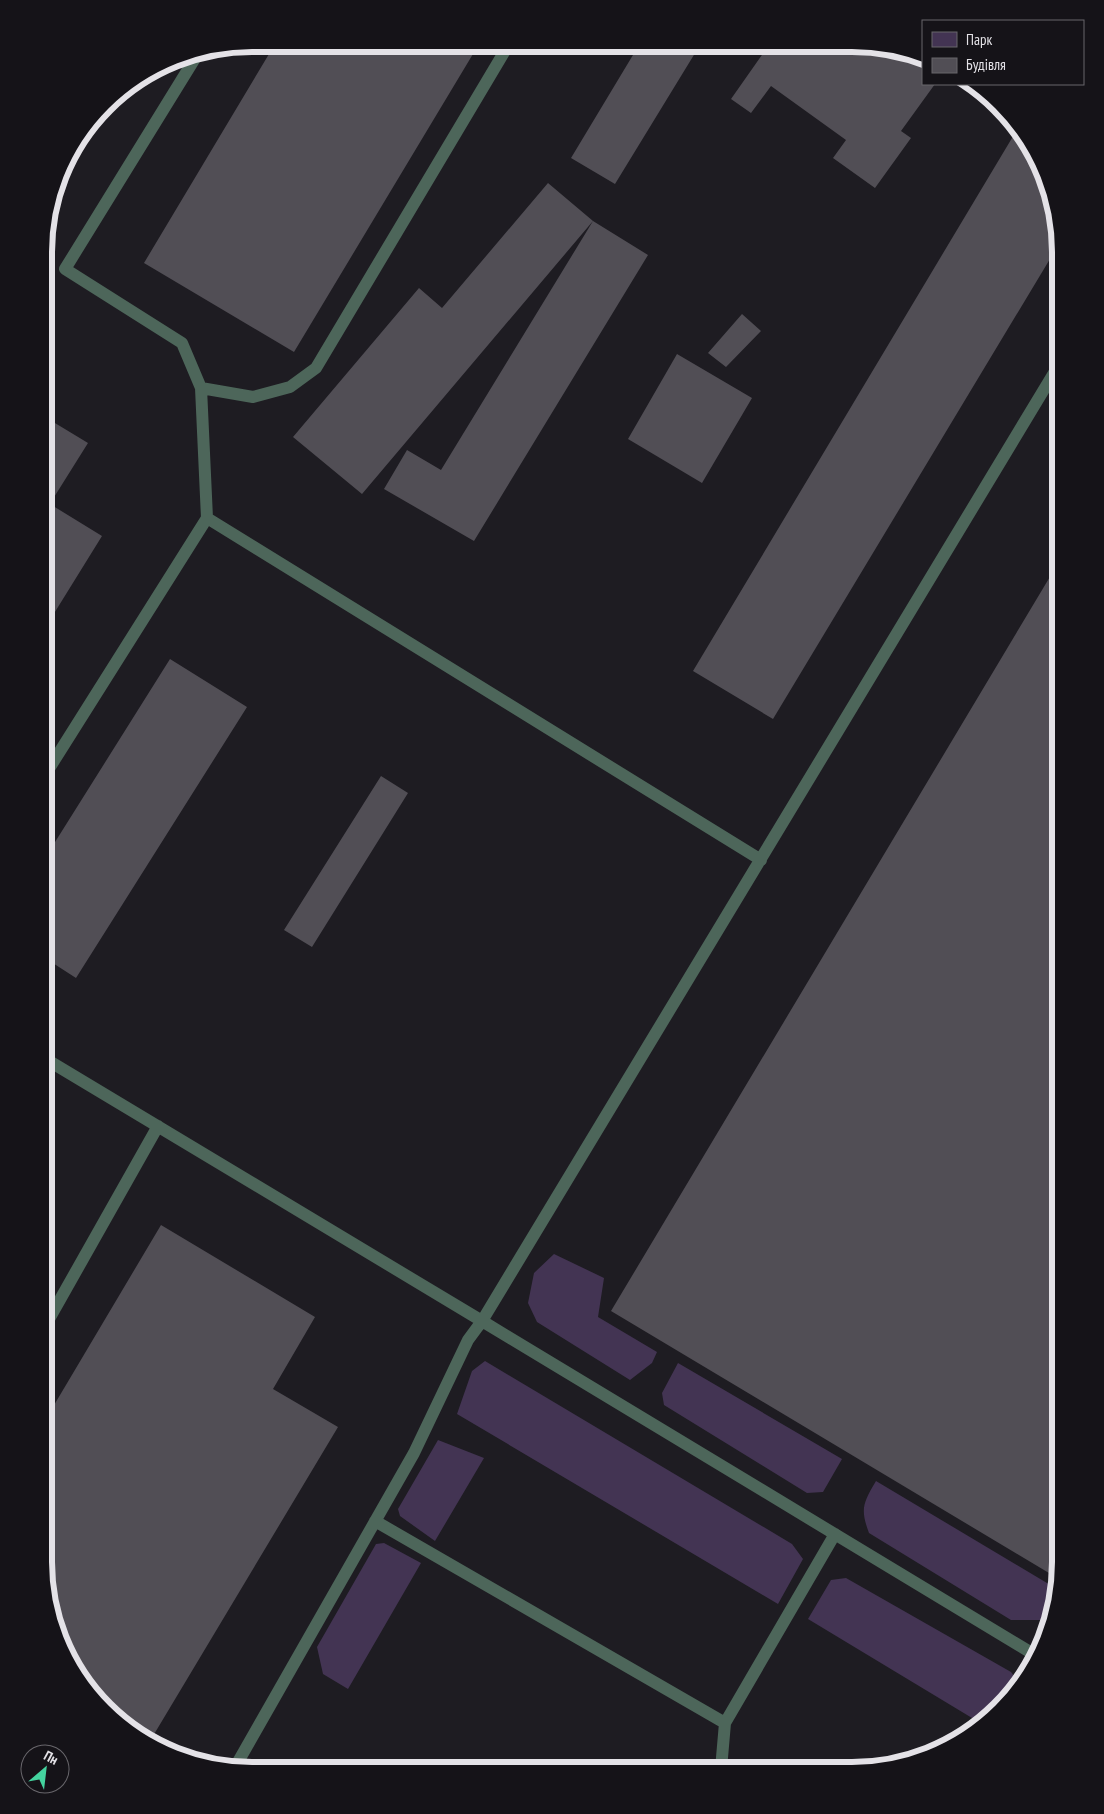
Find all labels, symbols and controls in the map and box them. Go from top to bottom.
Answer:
legend [922,20,1084,85]
text: Парк [966,30,992,49]
text: Будівля [966,55,1006,74]
north arrow [20,1744,70,1794]
text: Пн [41,1746,61,1769]

